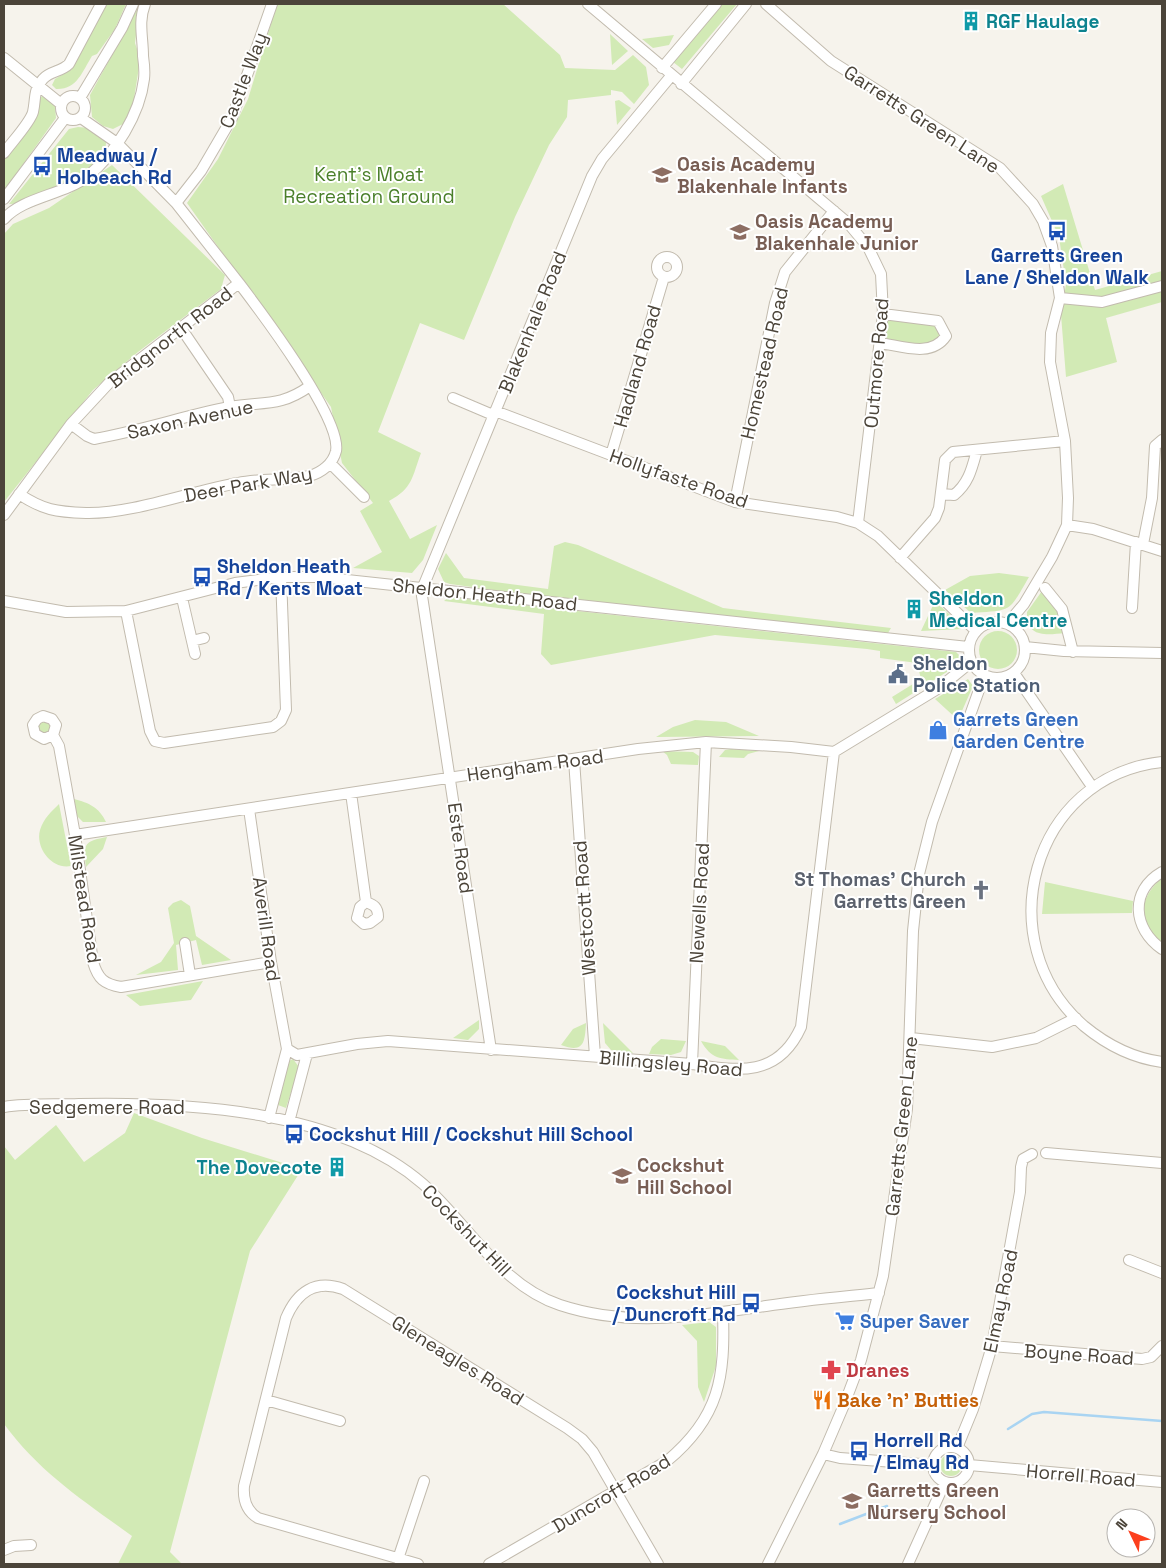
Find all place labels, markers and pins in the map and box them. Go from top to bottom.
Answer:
place label: RGF Haulage [986,9,1099,34]
building icon: RGF Haulage [960,10,982,32]
place label: Meadway / Holbeach Rd [57,143,172,190]
place label: Oasis Academy Blakenhale Infants [677,152,848,199]
bus stop icon: Meadway / Holbeach Rd [31,155,53,177]
school or university icon: Oasis Academy Blakenhale Infants [651,164,673,186]
place label: Oasis Academy Blakenhale Junior [755,209,919,256]
bus stop icon: Garretts Green Lane / Sheldon Walk [1046,220,1068,242]
school or university icon: Oasis Academy Blakenhale Junior [729,221,751,243]
place label: Garretts Green Lane / Sheldon Walk [965,243,1149,290]
place label: Sheldon Heath Rd / Kents Moat [217,554,363,601]
bus stop icon: Sheldon Heath Rd / Kents Moat [191,566,213,588]
place label: Sheldon Medical Centre [929,586,1067,633]
building icon: Sheldon Medical Centre [903,598,925,620]
place label: Sheldon Police Station [913,651,1040,698]
public building icon: Sheldon Police Station [887,663,909,685]
place label: Garrets Green Garden Centre [953,707,1085,754]
shop icon: Garrets Green Garden Centre [927,719,949,741]
place label: St Thomas' Church Garretts Green [794,867,966,914]
church icon: St Thomas' Church Garretts Green [970,879,992,901]
place label: Cockshut Hill / Cockshut Hill School [309,1122,633,1147]
bus stop icon: Cockshut Hill / Cockshut Hill School [283,1123,305,1145]
place label: Cockshut Hill School [637,1153,732,1200]
place label: The Dovecote [196,1155,322,1180]
building icon: The Dovecote [326,1156,348,1178]
school or university icon: Cockshut Hill School [611,1165,633,1187]
place label: Cockshut Hill / Duncroft Rd [611,1280,736,1327]
bus stop icon: Cockshut Hill / Duncroft Rd [740,1292,762,1314]
place label: Super Saver [860,1309,969,1334]
supermarket icon: Super Saver [834,1310,856,1332]
place label: Dranes [846,1358,910,1383]
pharmacy icon: Dranes [820,1359,842,1381]
place label: Bake 'n' Butties [837,1388,979,1413]
restaurant icon: Bake 'n' Butties [811,1389,833,1411]
place label: Horrell Rd / Elmay Rd [873,1428,969,1475]
bus stop icon: Horrell Rd / Elmay Rd [848,1440,870,1462]
place label: Garretts Green Nursery School [867,1478,1006,1525]
school or university icon: Garretts Green Nursery School [841,1490,863,1512]

